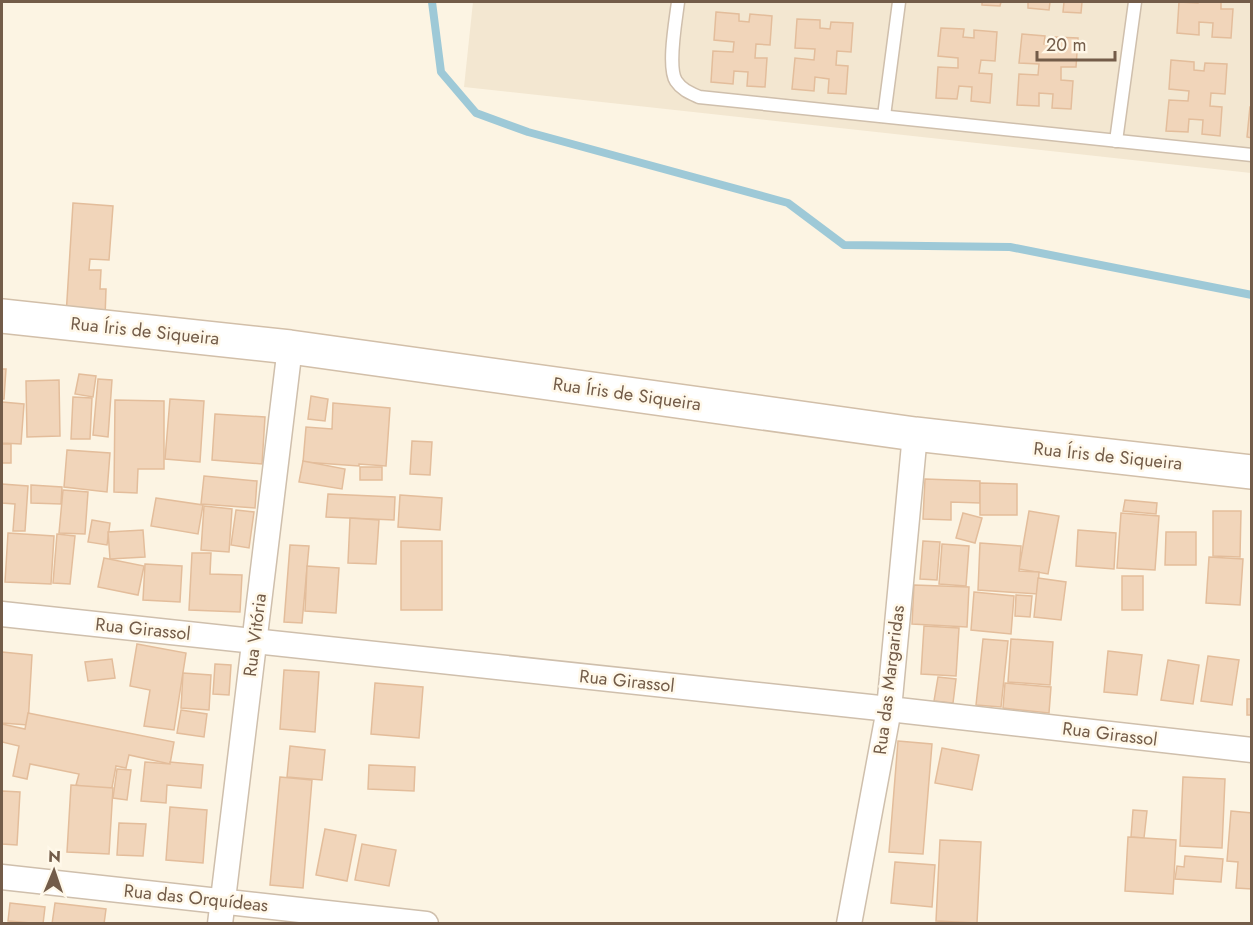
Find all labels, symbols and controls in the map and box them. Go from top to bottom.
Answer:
scale bar [1037,24,1115,62]
text: 20 m [1046,32,1086,58]
street label: Rua Íris de Siqueira [69,310,221,352]
street label: Rua Íris de Siqueira [551,371,703,417]
street label: Rua Íris de Siqueira [1032,435,1184,477]
street label: Rua Vitória [237,592,273,678]
street label: Rua das Margaridas [867,604,911,756]
street label: Rua Girassol [94,611,192,647]
street label: Rua Girassol [578,663,676,699]
street label: Rua Girassol [1061,715,1159,753]
north arrow [24,841,84,901]
text: N [48,845,61,868]
street label: Rua das Orquídeas [122,877,270,919]

